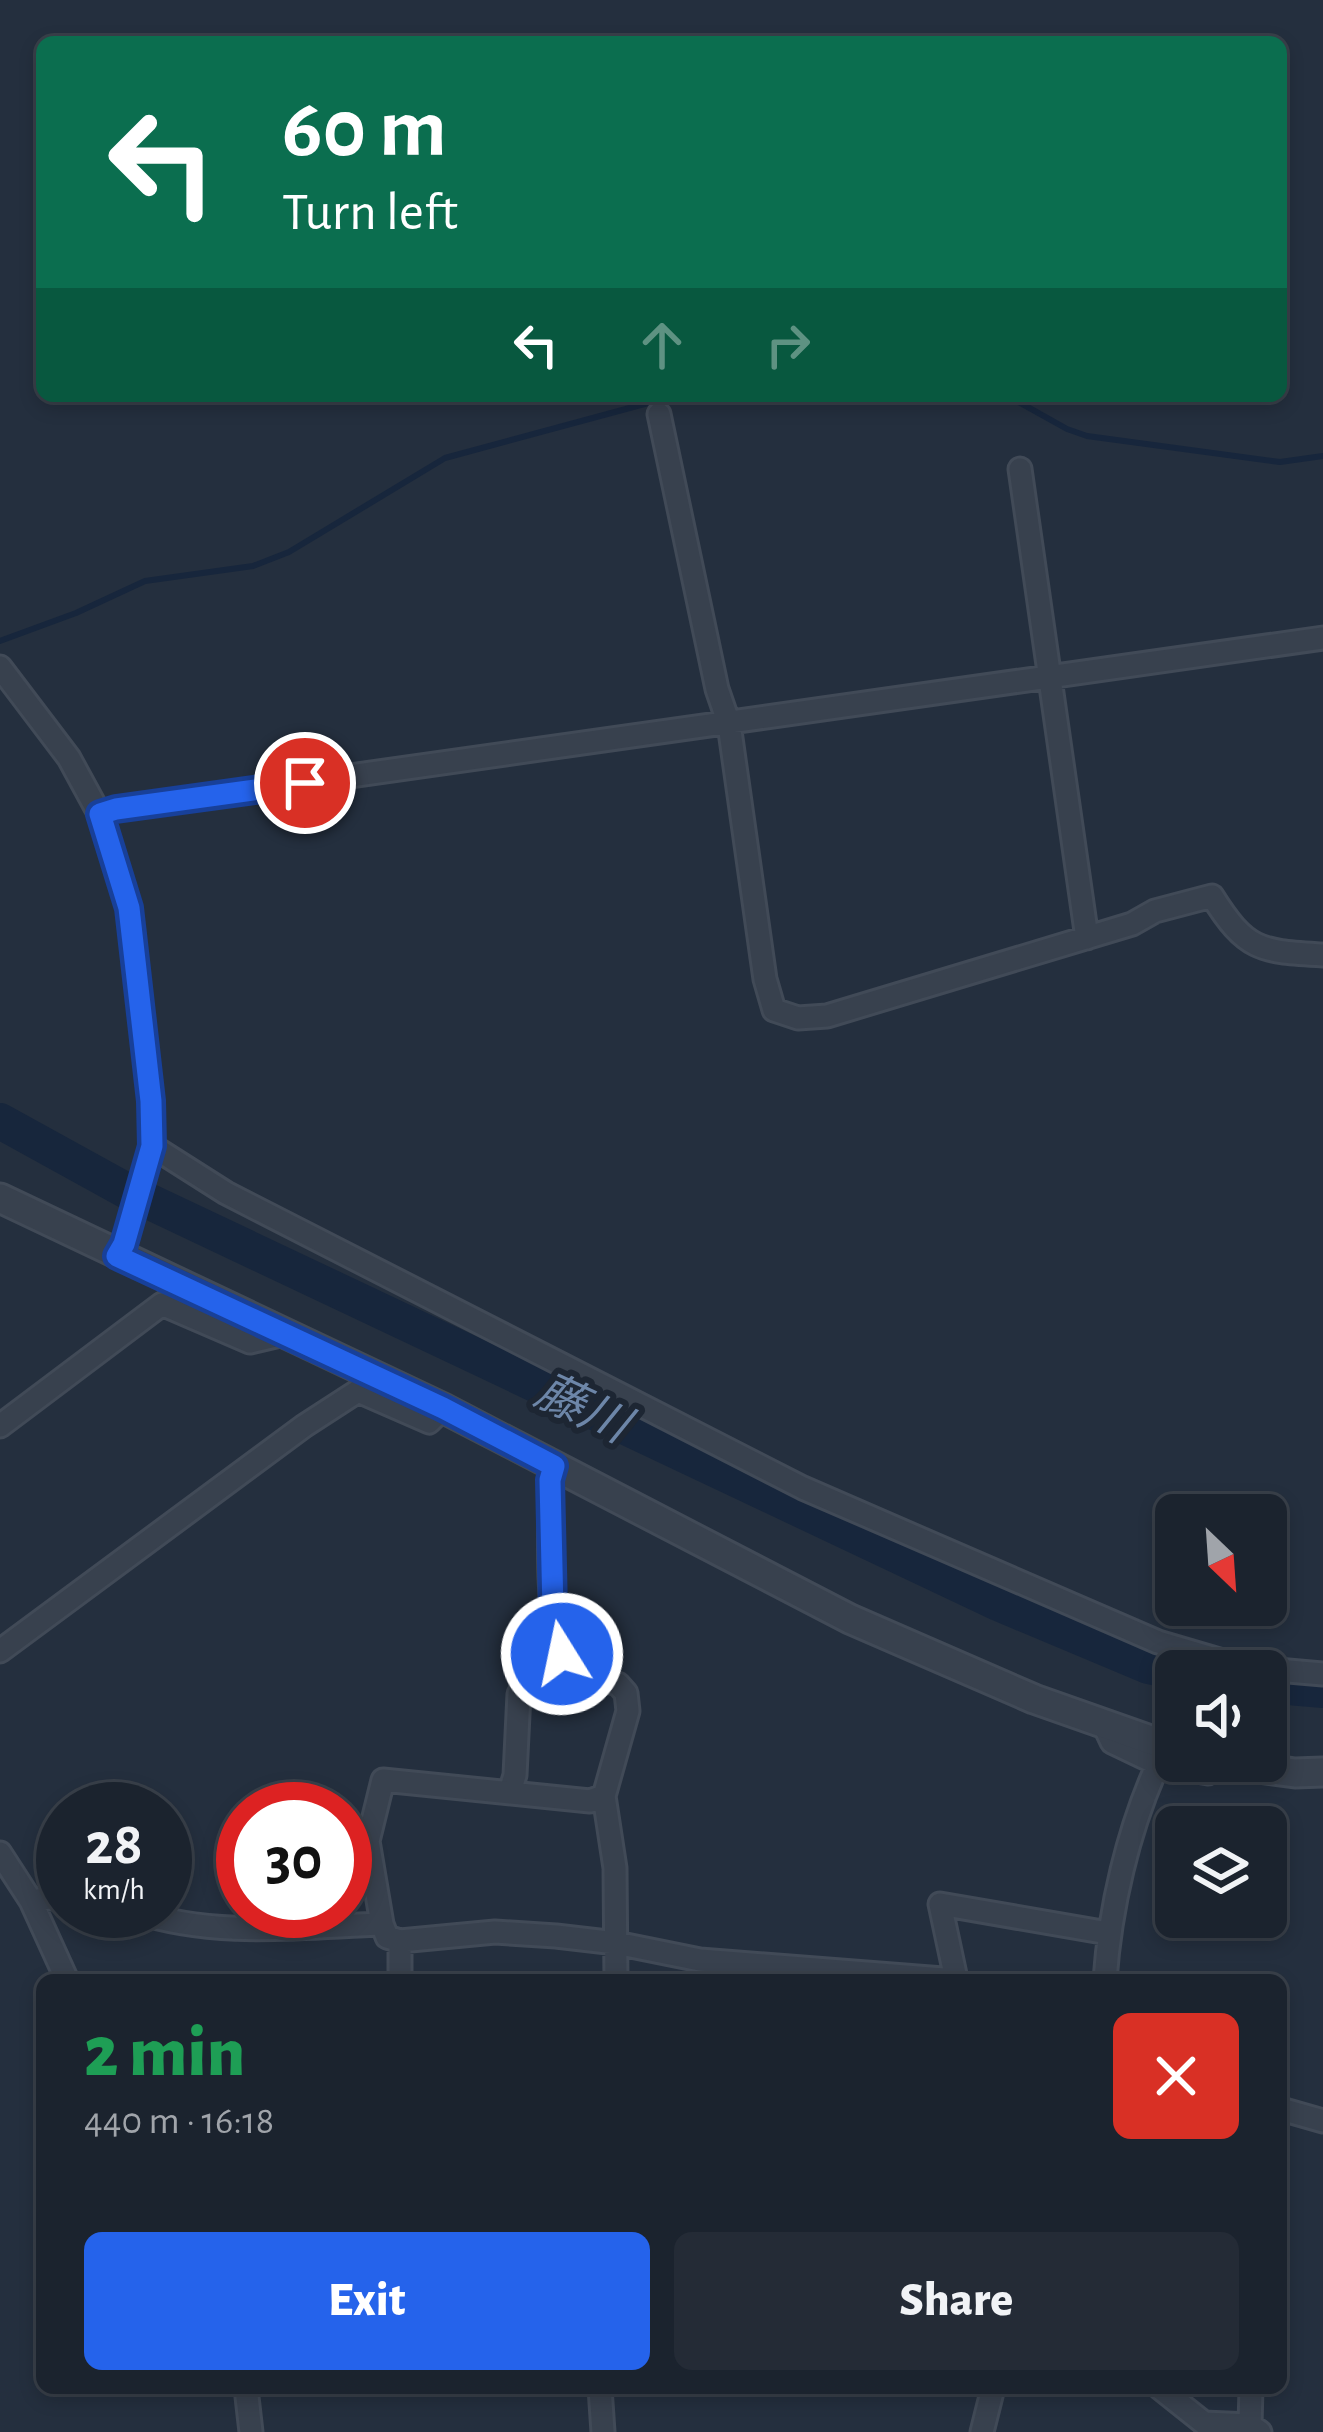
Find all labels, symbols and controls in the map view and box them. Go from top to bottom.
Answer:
icon: left [84,84,240,240]
text: 60 m [282,88,447,172]
text: Turn left [282,186,458,240]
icon: left [503,312,569,378]
icon: ahead [629,312,695,378]
icon: right [755,312,821,378]
pin [254,732,356,834]
icon: arrive [272,750,338,816]
water label: 藤川 [528,1365,641,1454]
north arrow [1155,1494,1287,1626]
map controls [1155,1494,1287,1938]
position arrow [499,1591,625,1717]
button: sound [1155,1650,1287,1782]
speed limit sign: 30 [216,1782,372,1938]
button: layers [1155,1806,1287,1938]
text: 28 [85,1815,143,1875]
text: km/h [83,1875,145,1905]
button: close [1113,2013,1239,2139]
text: 2 min [84,2017,245,2089]
text: 440 m · 16:18 [84,2102,274,2141]
button: Exit [84,2232,650,2370]
button: Share [674,2232,1239,2370]

